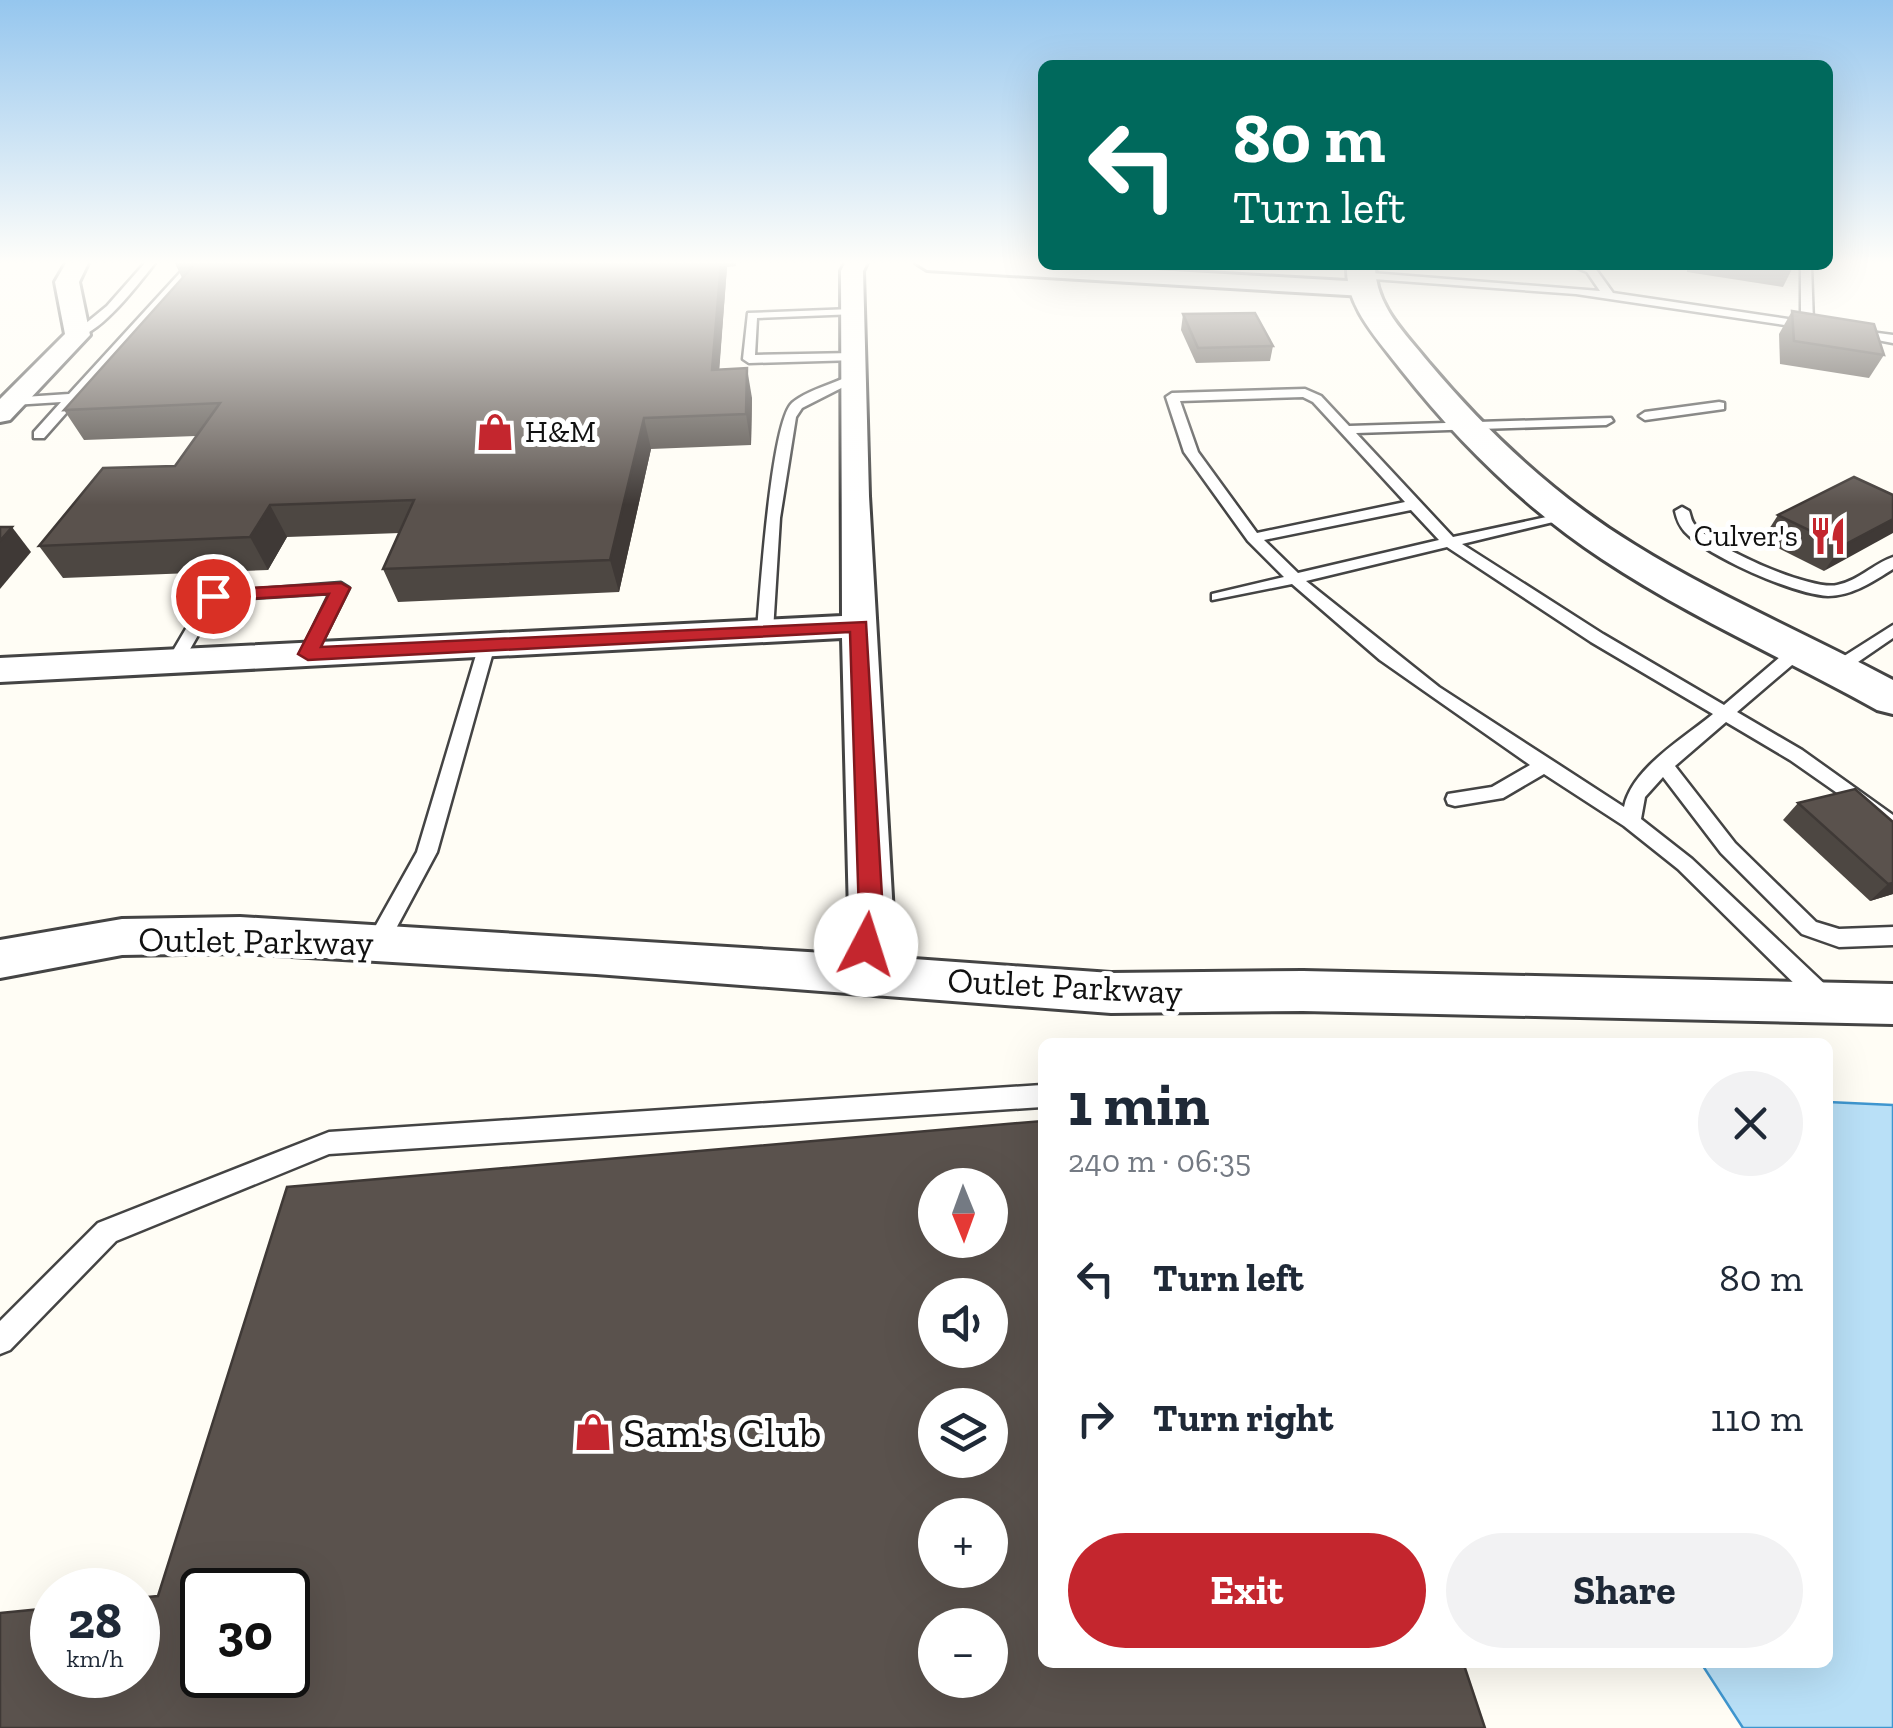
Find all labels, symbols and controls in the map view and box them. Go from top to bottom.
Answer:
text: 80 m [1233,96,1385,180]
icon: left [1068,100,1198,230]
text: Turn left [1233,181,1405,235]
shop icon: H&M [474,411,516,453]
place label: H&M [525,414,596,450]
restaurant icon: Culver's [1807,515,1849,557]
place label: Culver's [1694,518,1798,554]
pin [171,554,256,639]
icon: arrive [186,569,241,624]
position arrow [814,893,918,997]
street label: Outlet Parkway [138,918,374,964]
street label: Outlet Parkway [946,959,1184,1013]
text: 1 min [1068,1068,1210,1140]
button: close [1698,1071,1803,1176]
text: 240 m · 06:35 [1068,1142,1251,1180]
north arrow [918,1168,1008,1258]
map controls [918,1168,1008,1698]
icon: left [1068,1251,1123,1306]
text: Turn left [1153,1255,1304,1301]
text: 80 m [1719,1255,1803,1301]
button: sound [918,1278,1008,1368]
button: layers [918,1388,1008,1478]
icon: right [1068,1391,1123,1446]
text: Turn right [1153,1395,1333,1441]
text: 110 m [1710,1395,1803,1441]
place label: Sam's Club [623,1407,822,1458]
shop icon: Sam's Club [572,1411,614,1453]
button: + [918,1498,1008,1588]
button: Exit [1068,1533,1426,1648]
button: Share [1446,1533,1803,1648]
speed limit sign: 30 [180,1568,310,1698]
text: 28 [68,1591,122,1651]
button: − [918,1608,1008,1698]
text: km/h [66,1643,124,1673]

